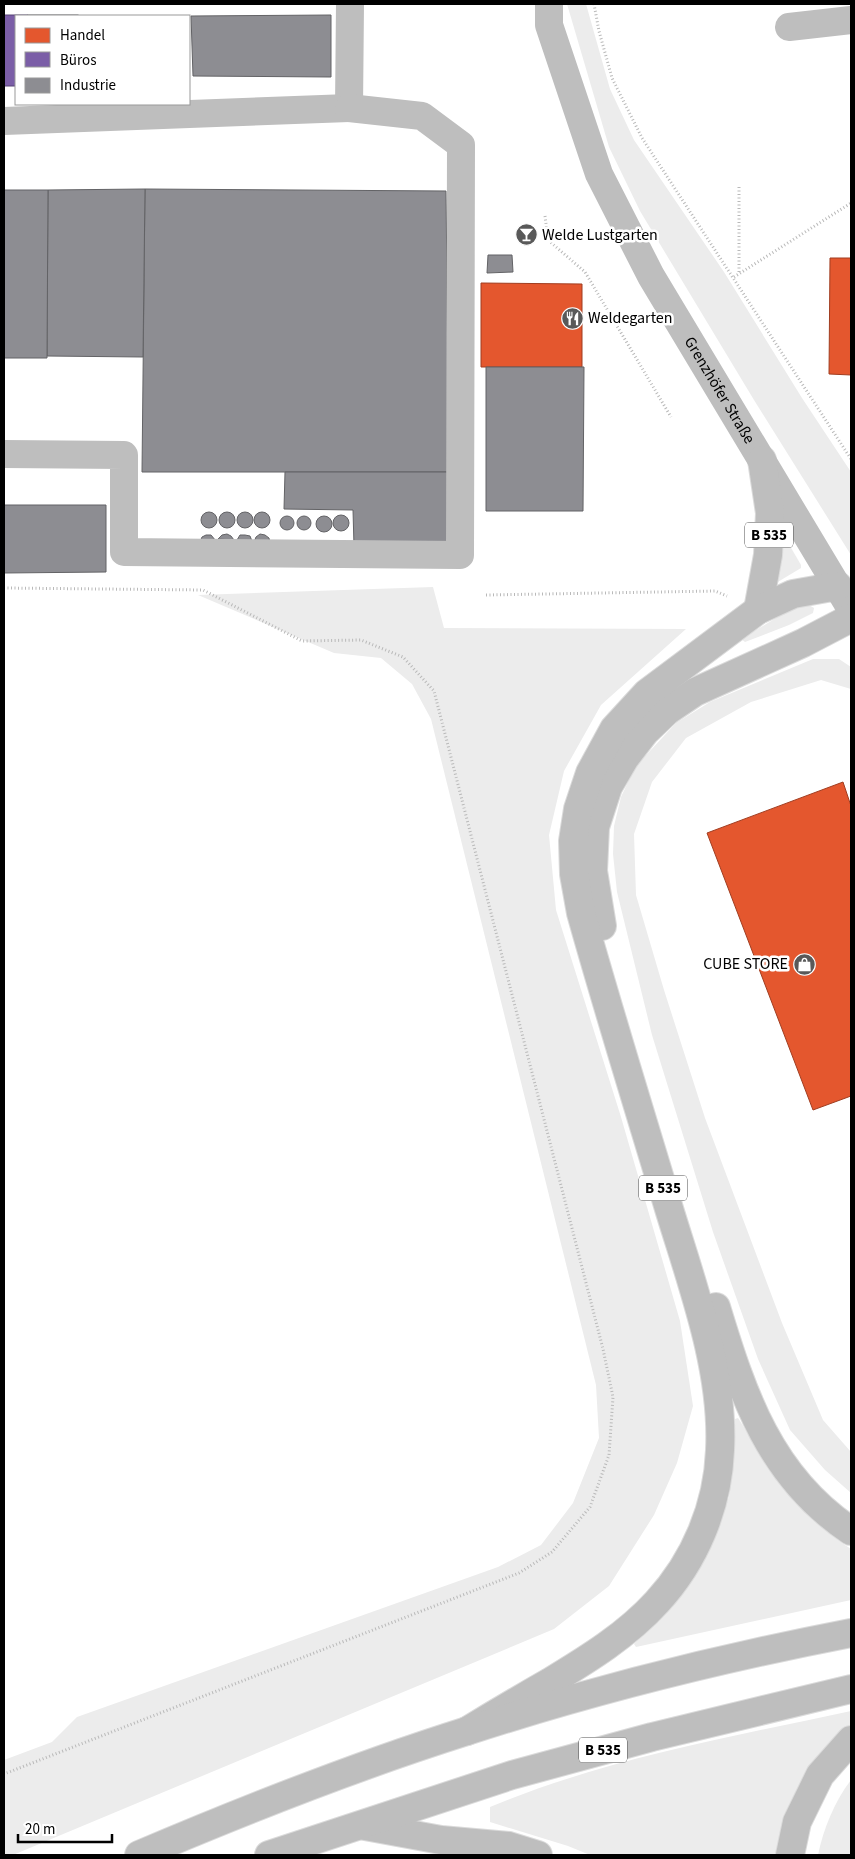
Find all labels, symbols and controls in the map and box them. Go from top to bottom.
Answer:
legend [15,15,190,105]
text: Handel [60,25,105,46]
text: Büros [60,50,96,71]
text: Industrie [60,75,116,96]
bar icon: Welde Lustgarten [514,223,538,247]
place label: Welde Lustgarten [542,224,658,246]
restaurant icon: Weldegarten [560,306,584,330]
place label: Weldegarten [588,307,673,329]
street label: Grenzhöfer Straße [679,333,760,448]
road number: B 535 [745,522,793,548]
shop icon: CUBE STORE [792,952,816,976]
place label: CUBE STORE [703,953,788,975]
road number: B 535 [639,1176,687,1200]
road number: B 535 [579,1738,627,1762]
scale bar [18,1812,111,1844]
text: 20 m [25,1819,55,1840]

